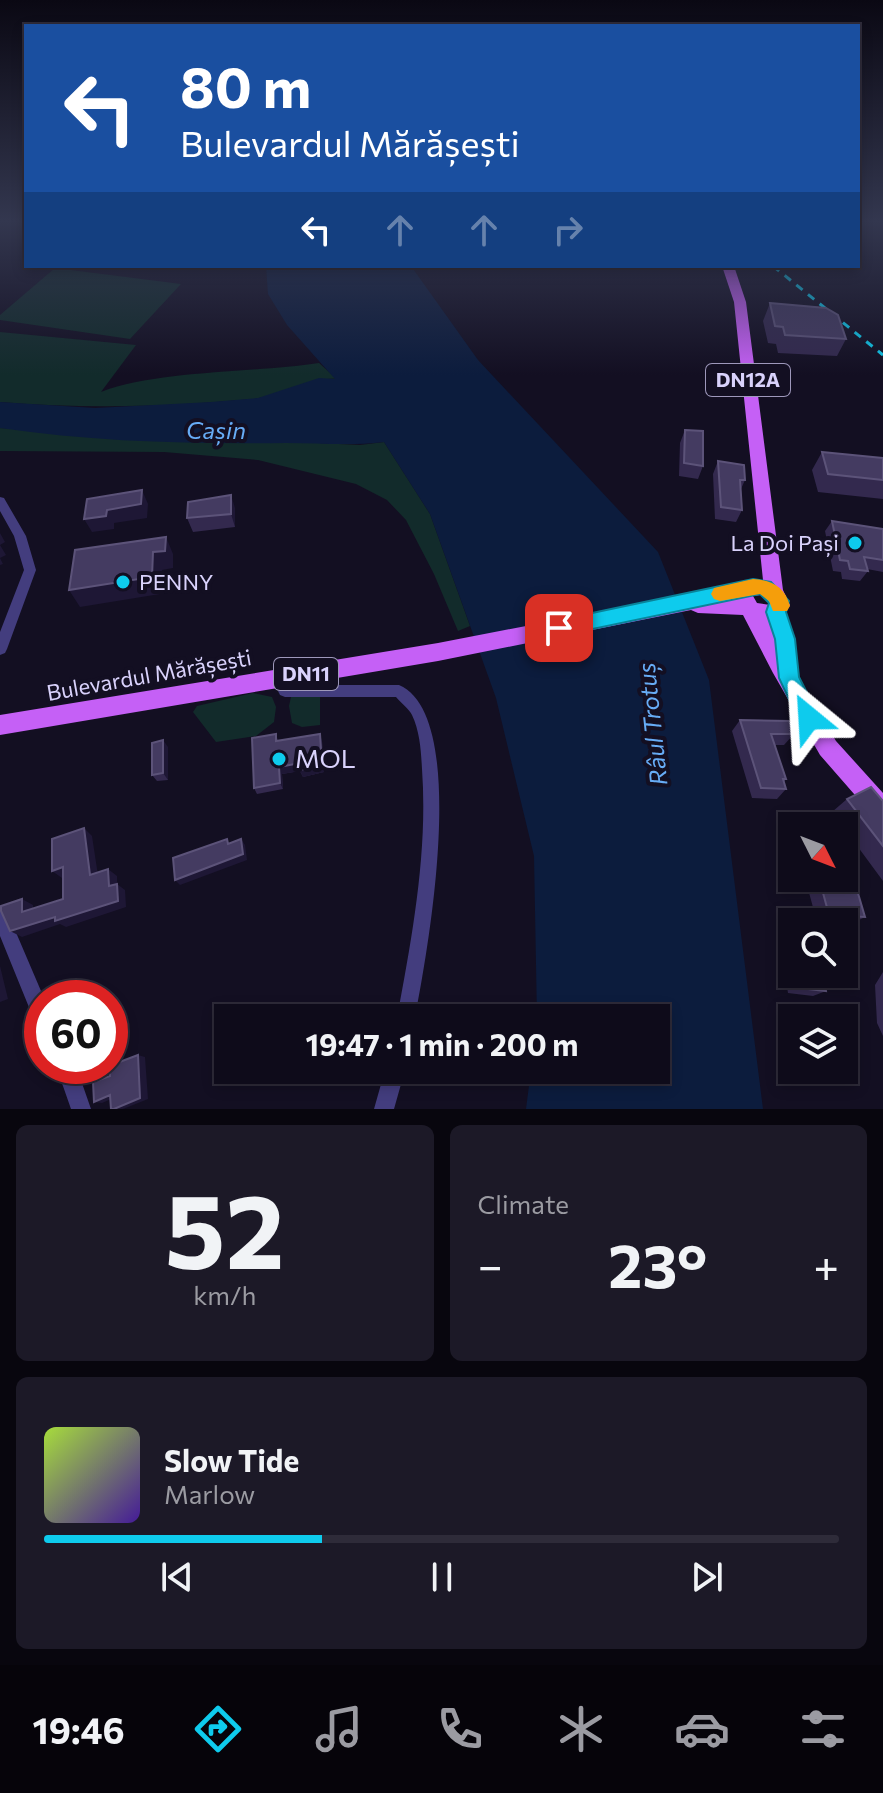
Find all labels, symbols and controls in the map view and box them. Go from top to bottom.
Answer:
text: 80 m [180,51,311,120]
icon: left [48,56,152,160]
text: Bulevardul Mărășești [180,120,520,164]
icon: left [294,208,338,252]
icon: ahead [378,208,422,252]
icon: ahead [462,208,506,252]
icon: right [546,208,590,252]
road number: DN12A [706,364,790,396]
water label: Cașin [186,415,246,446]
place label: La Doi Pași [730,529,839,557]
marker: La Doi Pași [846,534,864,552]
place label: PENNY [139,568,213,595]
marker: PENNY [114,573,132,591]
pin [525,594,593,662]
icon: arrive [537,606,581,650]
street label: Bulevardul Mărășești [44,643,254,707]
road number: DN11 [274,658,338,690]
water label: Râul Trotuș [631,661,674,787]
position arrow [767,676,851,760]
place label: MOL [295,742,356,773]
marker: MOL [270,750,288,768]
north arrow [778,812,858,892]
map controls [778,812,858,1084]
button: search [778,908,858,988]
speed limit sign: 60 [24,980,128,1084]
button: layers [778,1004,858,1084]
text: 19:47 · 1 min · 200 m [306,1025,578,1062]
text: 52 [165,1163,285,1290]
text: Climate [478,1188,569,1219]
text: 23° [608,1227,707,1300]
text: − [478,1237,503,1291]
text: + [813,1237,839,1291]
text: km/h [193,1279,256,1310]
text: Slow Tide [164,1441,299,1478]
text: Marlow [164,1478,255,1509]
icon: previous [155,1555,199,1599]
icon: pause [420,1555,464,1599]
icon: next [685,1555,729,1599]
icon: directions [190,1701,246,1757]
icon: music [311,1701,367,1757]
icon: phone [432,1701,488,1757]
icon: climate [553,1701,609,1757]
icon: car [674,1701,730,1757]
icon: filters [795,1701,851,1757]
text: 19:46 [32,1707,125,1751]

